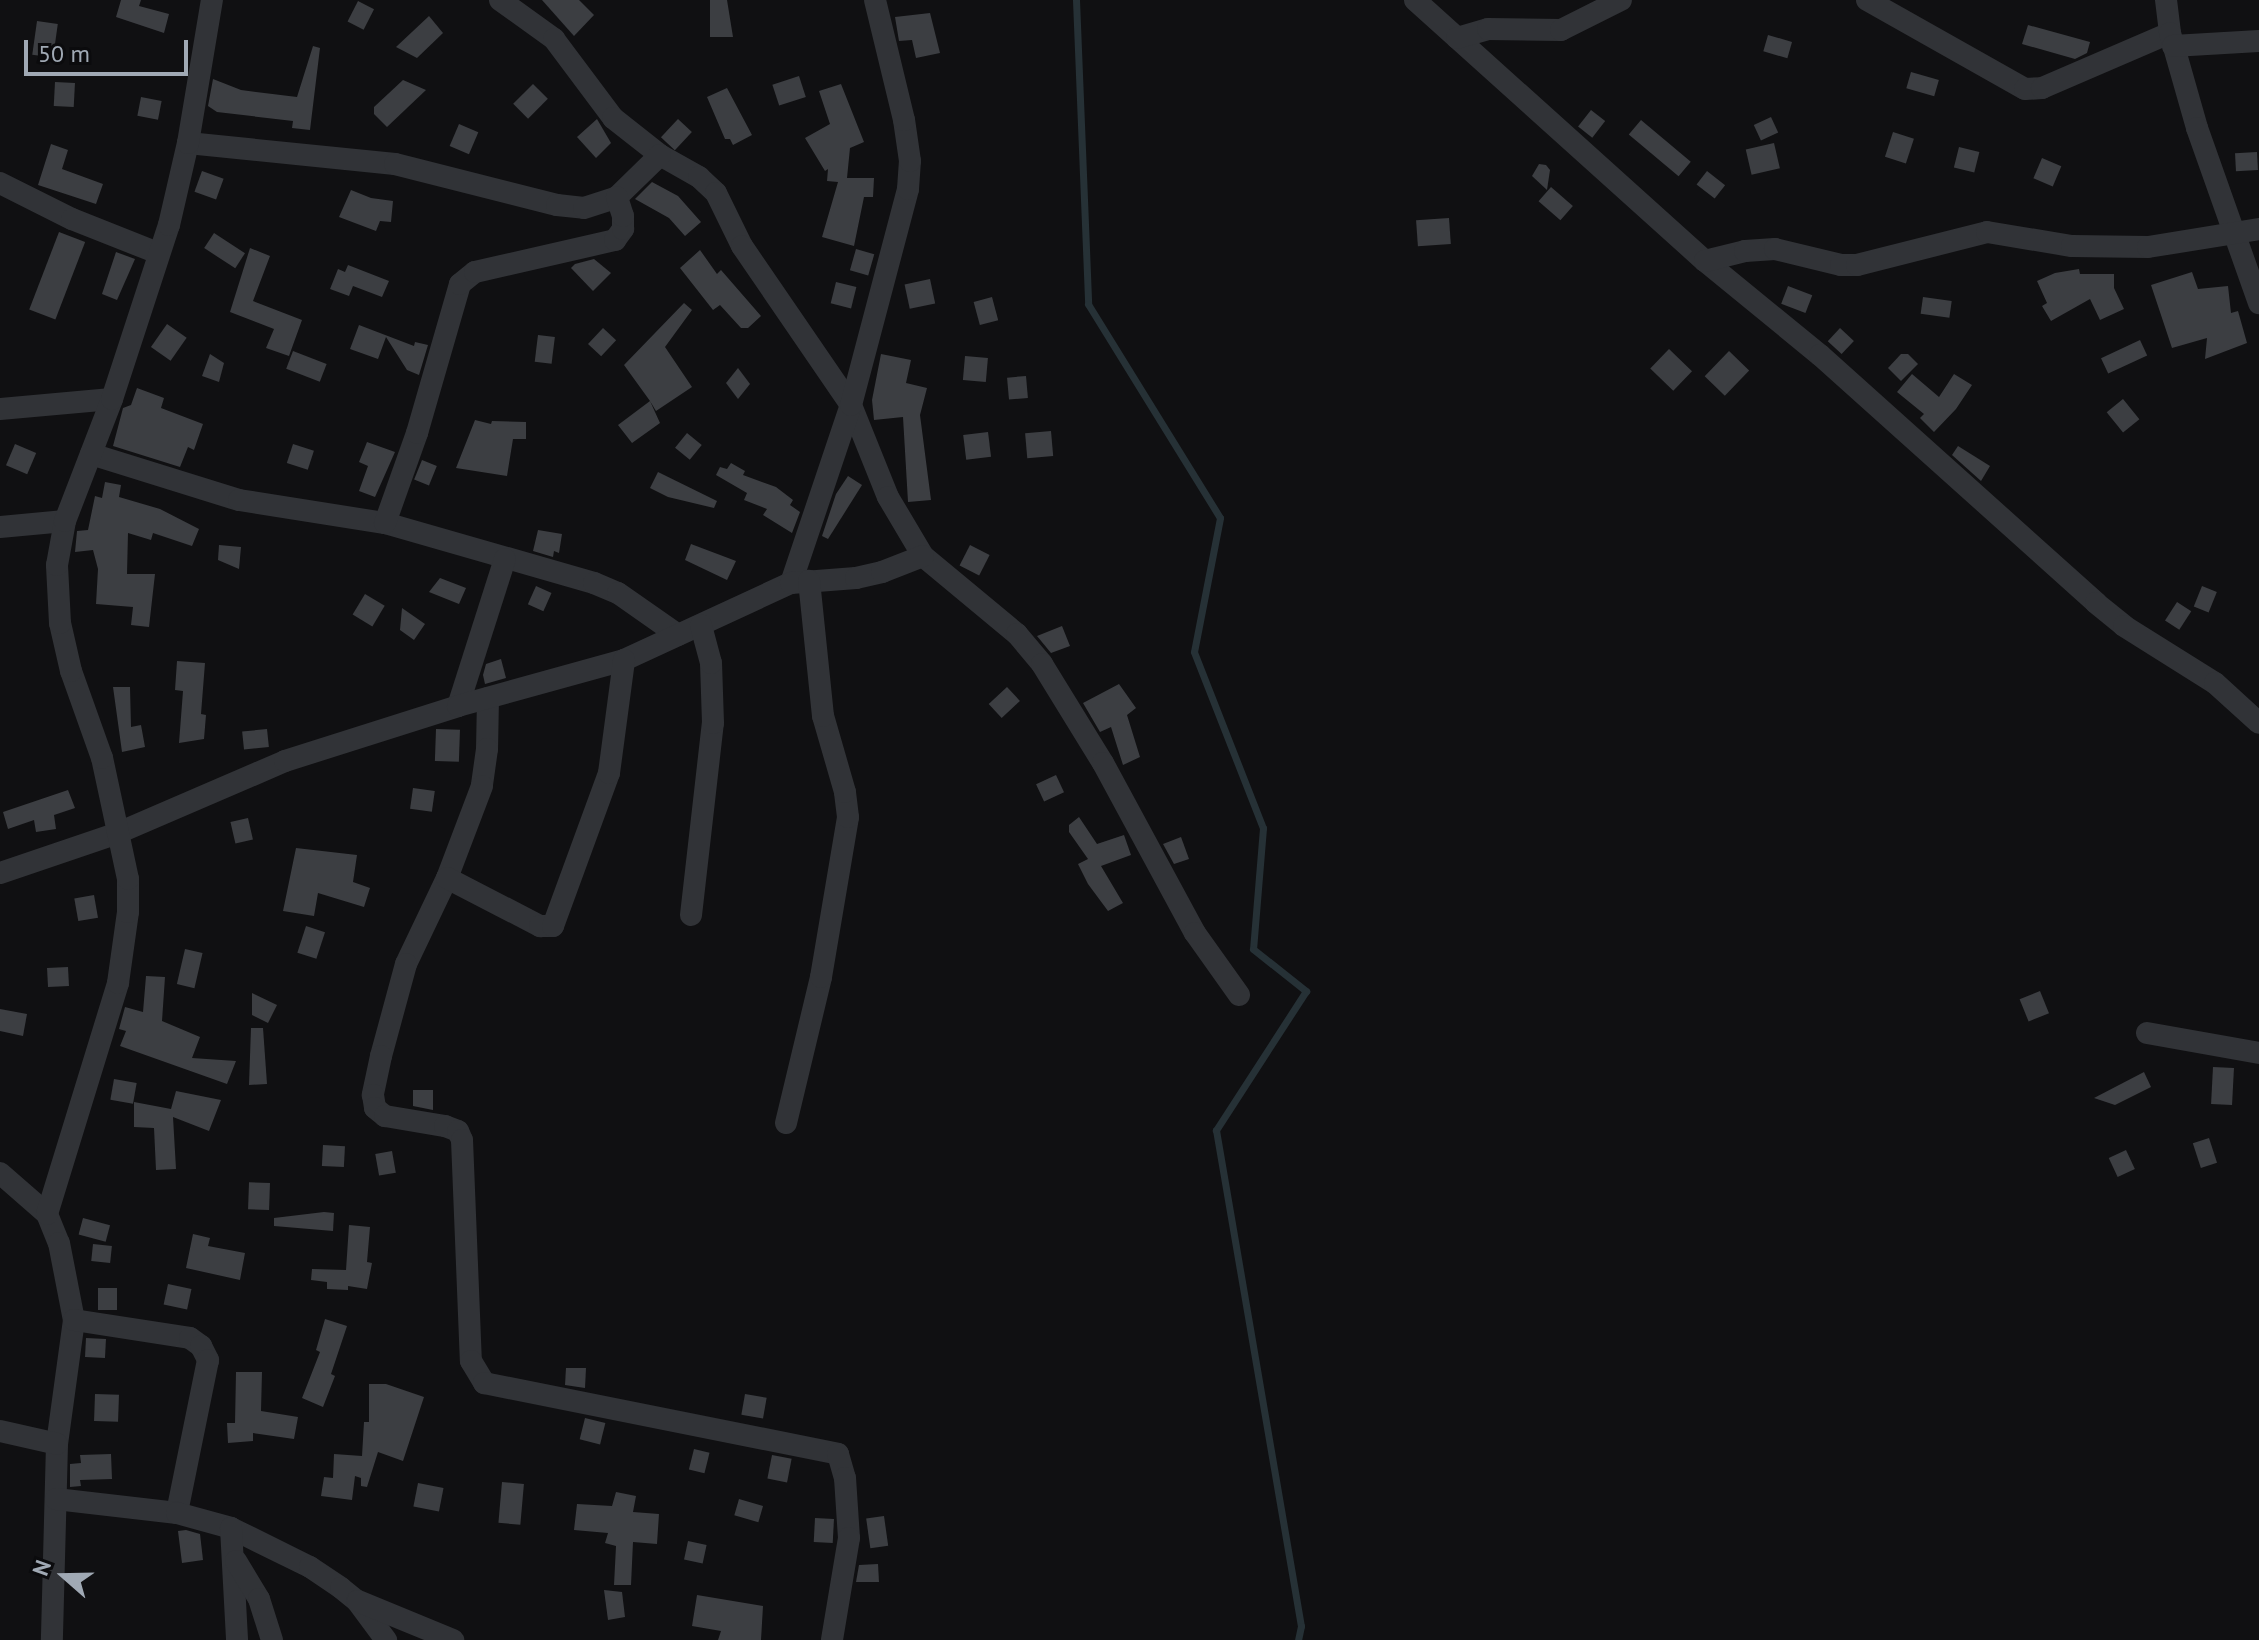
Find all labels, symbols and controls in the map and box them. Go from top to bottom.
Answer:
scale bar [28,24,192,74]
text: 50 m [38,38,90,69]
north arrow [24,1536,104,1616]
text: N [26,1556,57,1579]

